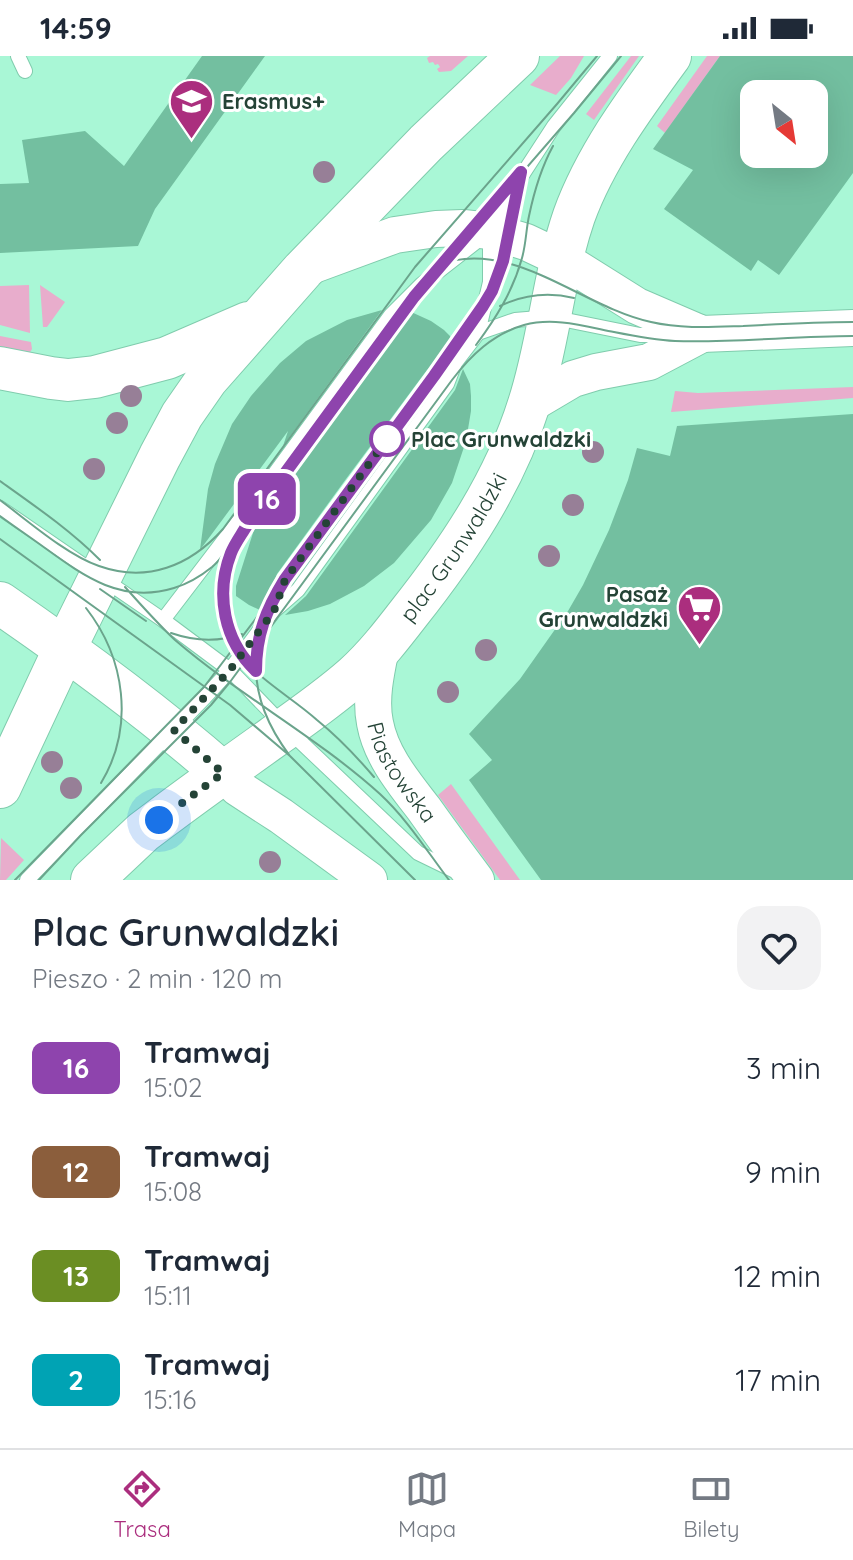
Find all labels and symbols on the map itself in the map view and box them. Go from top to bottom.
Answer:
school or university icon: Erasmus+ [167,77,215,140]
north arrow [740,80,828,168]
place label: Erasmus+ [222,87,325,115]
marker: Plac Grunwaldzki [370,422,404,456]
place label: Plac Grunwaldzki [411,425,591,453]
street label: plac Grunwaldzki [394,468,513,627]
line badge: 16 [231,473,303,525]
place label: Pasaż Grunwaldzki [538,580,668,633]
supermarket icon: Pasaż Grunwaldzki [675,583,723,646]
street label: Piastowska [361,719,443,828]
your location [139,800,179,840]

